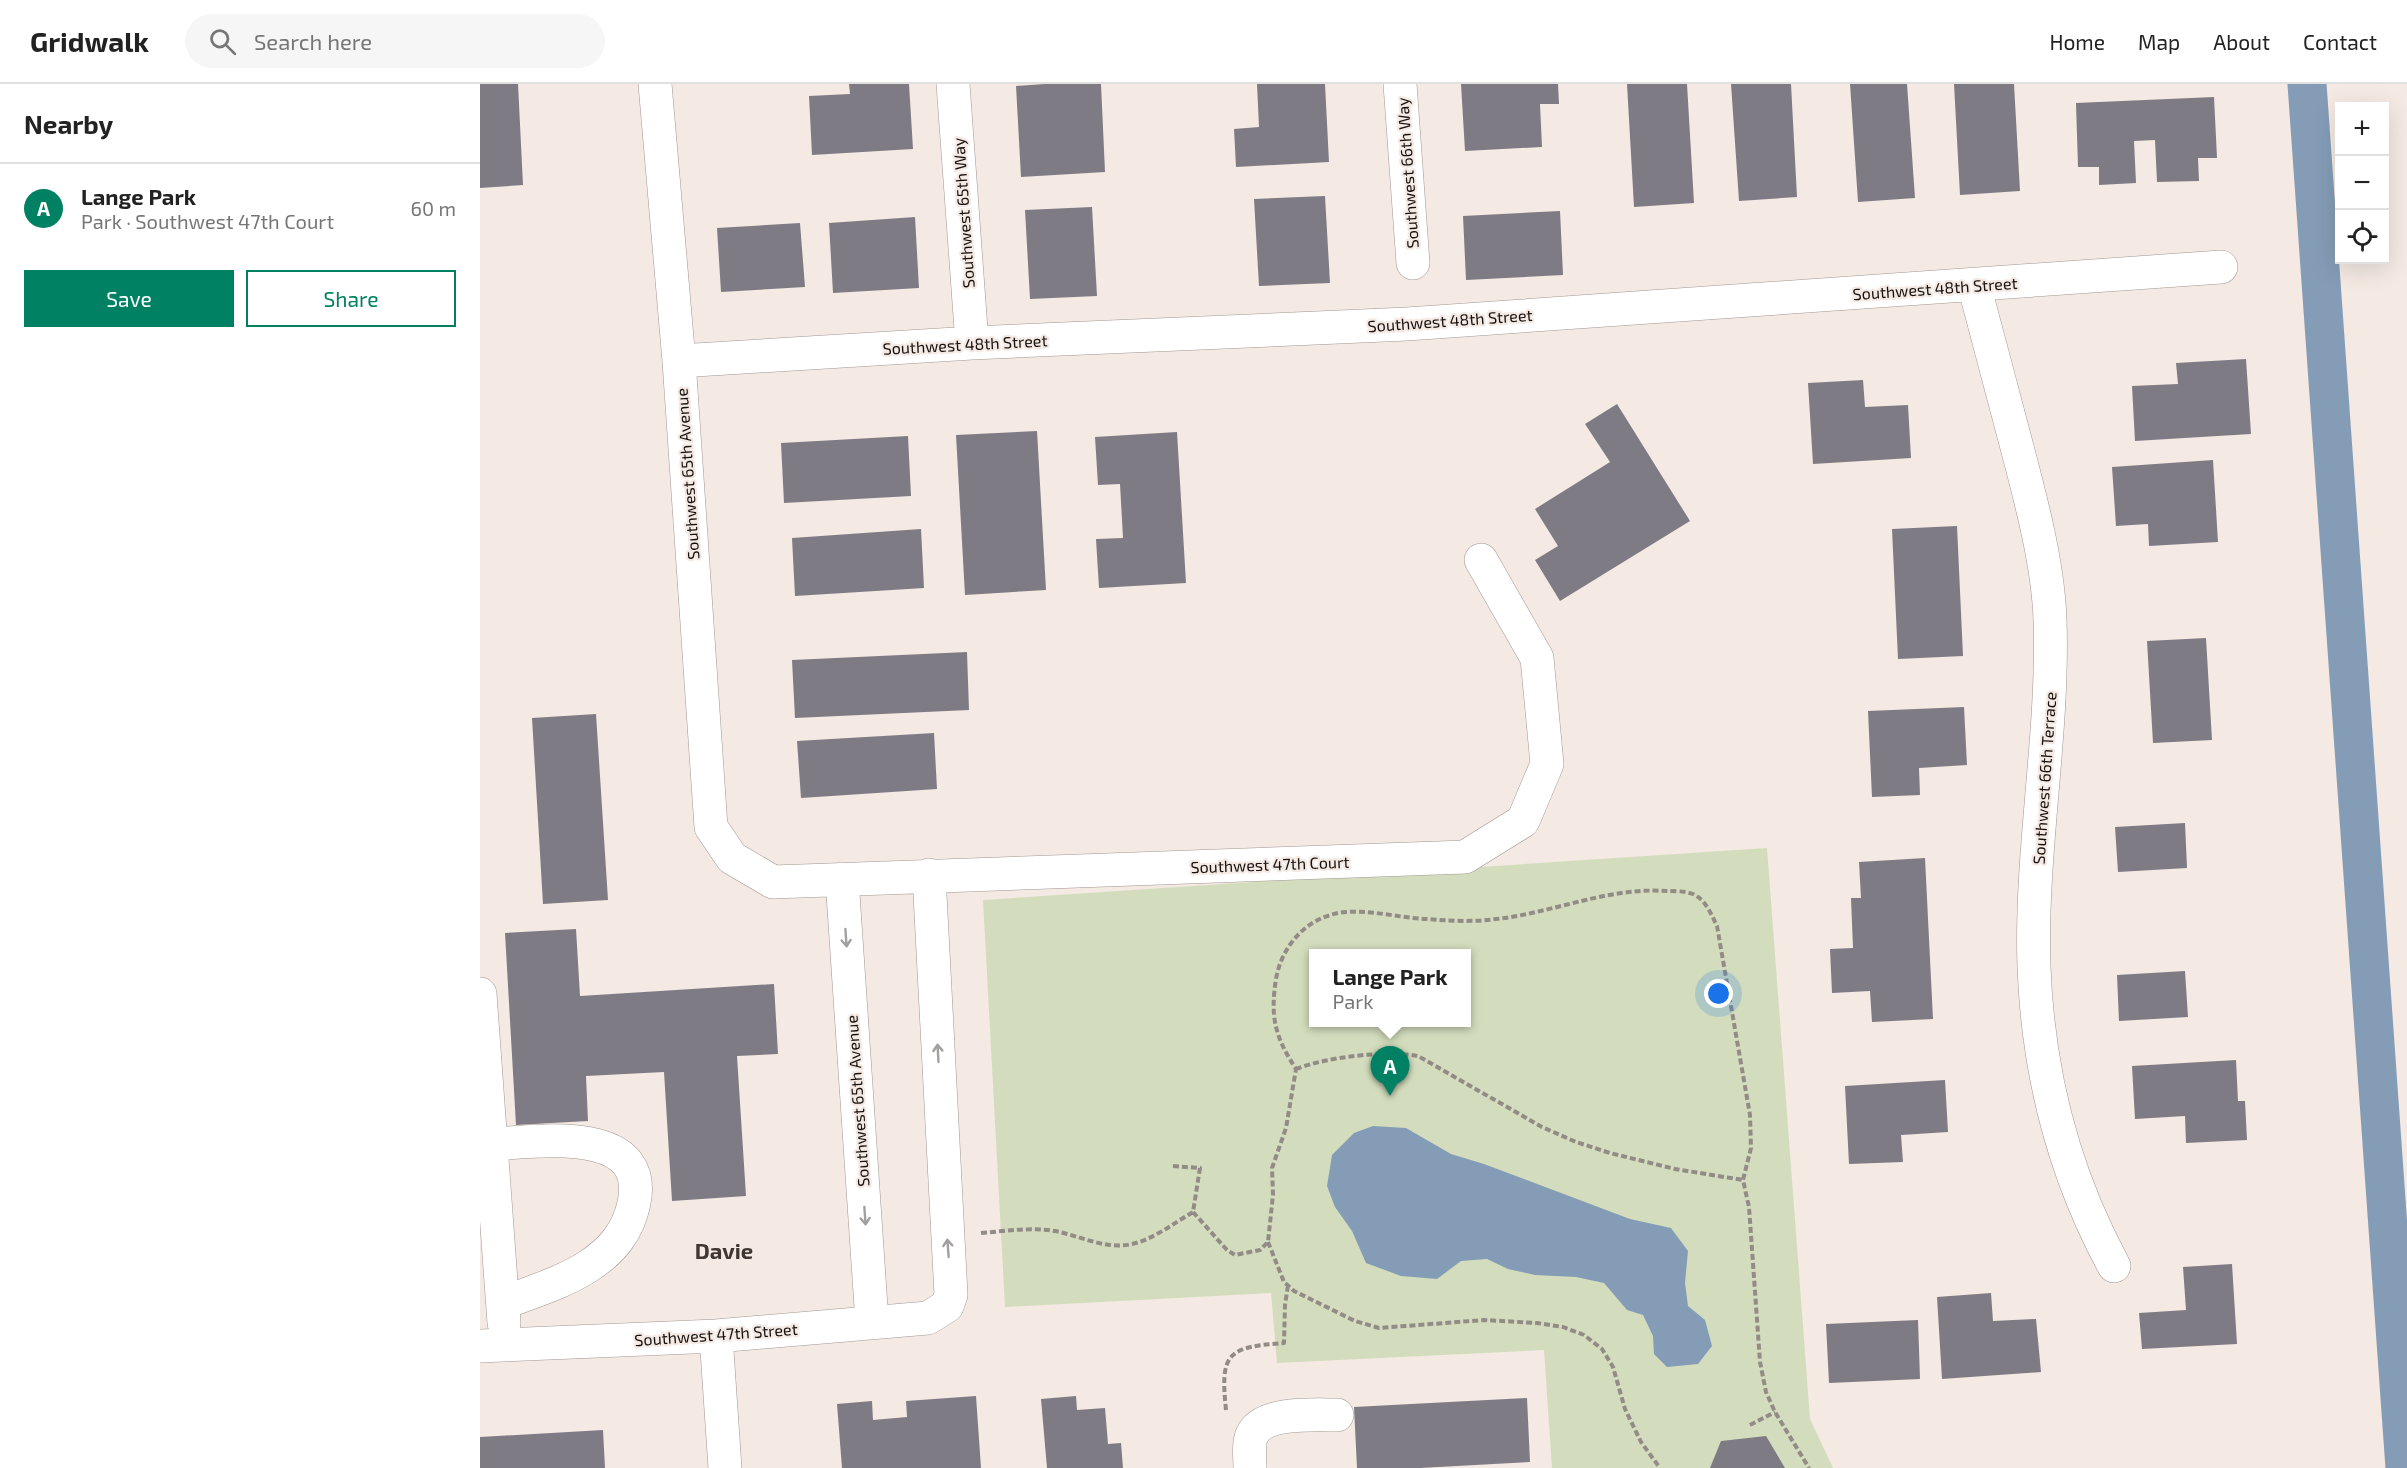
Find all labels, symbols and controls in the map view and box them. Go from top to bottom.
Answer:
search box [185,14,605,68]
text: Gridwalk [30,24,149,58]
icon: search [206,25,239,58]
text: Search here [254,28,372,54]
text: Home [2049,29,2105,54]
text: Map [2138,29,2180,54]
text: About [2213,29,2270,54]
text: Contact [2303,29,2377,54]
street label: Southwest 66th Way [1392,96,1422,249]
map controls [2335,102,2389,264]
button: + [2335,102,2389,156]
text: Nearby [24,108,113,139]
street label: Southwest 65th Way [948,137,978,289]
button: − [2335,156,2389,210]
text: Lange Park [81,183,196,209]
text: A [37,196,50,220]
text: 60 m [411,196,456,220]
text: Park · Southwest 47th Court [81,209,334,233]
button: locate [2335,210,2389,264]
button: Save [24,270,234,327]
button: Share [246,270,456,327]
street label: Southwest 48th Street [1852,273,2018,303]
street label: Southwest 48th Street [1367,305,1533,335]
street label: Southwest 48th Street [882,330,1048,358]
street label: Southwest 65th Avenue [672,388,702,560]
street label: Southwest 66th Terrace [2028,691,2060,865]
street label: Southwest 47th Court [1190,852,1350,876]
one-way arrow [841,927,852,947]
popup [1309,949,1471,1027]
text: Lange Park [1332,963,1448,989]
your location [1704,979,1733,1008]
text: Park [1332,989,1373,1013]
street label: Southwest 65th Avenue [842,1015,872,1187]
one-way arrow [933,1044,944,1064]
pin: A [1370,1046,1410,1096]
one-way arrow [859,1205,870,1225]
district label: Davie [695,1237,753,1263]
one-way arrow [943,1239,954,1258]
street label: Southwest 47th Street [634,1319,798,1349]

